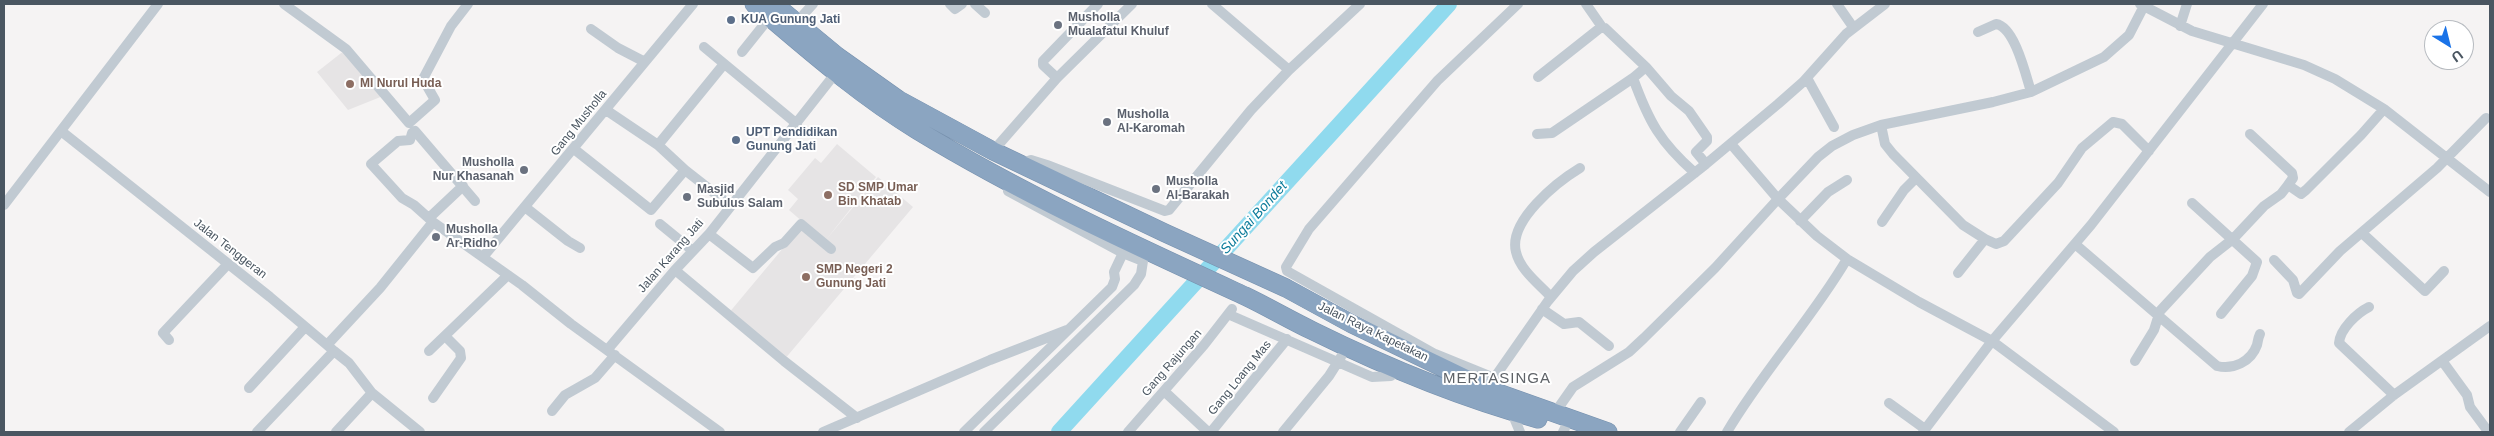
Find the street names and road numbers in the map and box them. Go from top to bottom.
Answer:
street label: Gang Musholla [548,87,610,159]
street label: Jalan Tenggeran [191,216,269,282]
street label: Jalan Karang Jati [635,216,707,296]
street label: Jalan Raya Kapetakan [1316,299,1430,365]
street label: Gang Rajungan [1139,327,1205,399]
street label: Gang Loang Mas [1205,338,1275,418]

